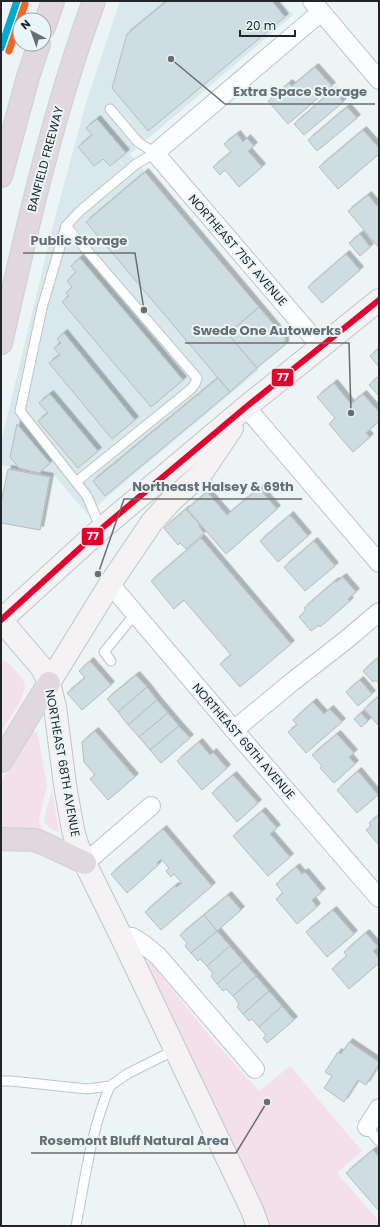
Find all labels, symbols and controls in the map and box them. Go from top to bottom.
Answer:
north arrow [12,12,52,52]
scale bar [240,12,295,38]
text: N [17,16,34,33]
text: 20 m [246,17,276,34]
callout: Extra Space Storage [225,79,375,104]
text: Extra Space Storage [233,82,367,101]
street label: BANFIELD FREEWAY [23,104,67,214]
street label: NORTHEAST 71ST AVENUE [185,190,291,310]
callout: Public Storage [23,228,135,253]
text: Public Storage [31,231,127,250]
callout: Swede One Autowerks [185,318,349,343]
text: Swede One Autowerks [193,321,341,340]
line badge: 77 [271,368,294,387]
text: 77 [277,369,289,385]
callout: Northeast Halsey & 69th [124,474,302,499]
text: Northeast Halsey & 69th [132,477,294,496]
line badge: 77 [81,527,104,546]
text: 77 [87,528,99,544]
street label: NORTHEAST 69TH AVENUE [189,679,299,803]
street label: NORTHEAST 68TH AVENUE [42,688,84,838]
callout: Rosemont Bluff Natural Area [31,1128,236,1153]
text: Rosemont Bluff Natural Area [39,1131,229,1150]

